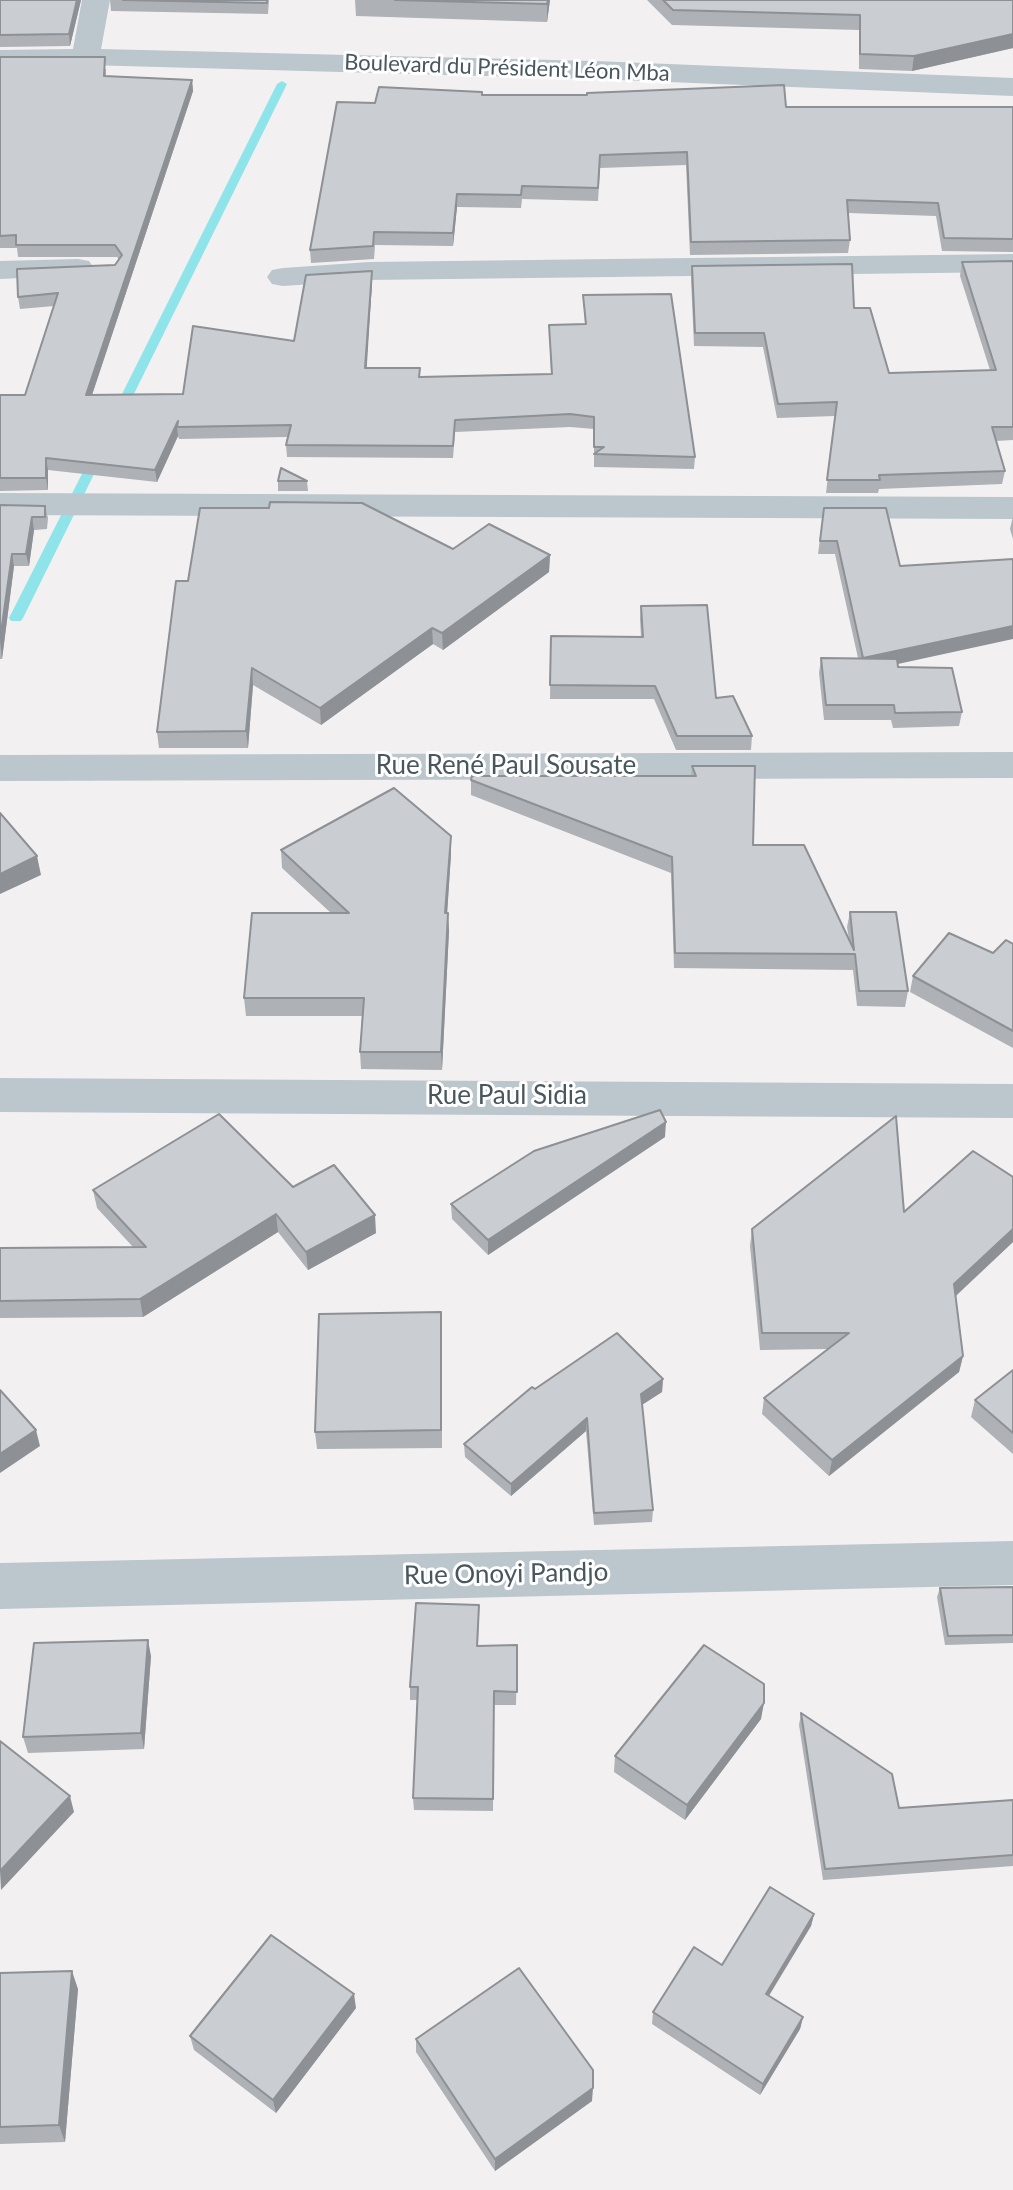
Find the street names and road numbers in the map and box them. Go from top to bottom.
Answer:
street label: Boulevard du Président Léon Mba [344,49,670,87]
street label: Rue René Paul Sousate [376,750,636,782]
street label: Rue Paul Sidia [427,1080,587,1112]
street label: Rue Onoyi Pandjo [403,1557,609,1591]

